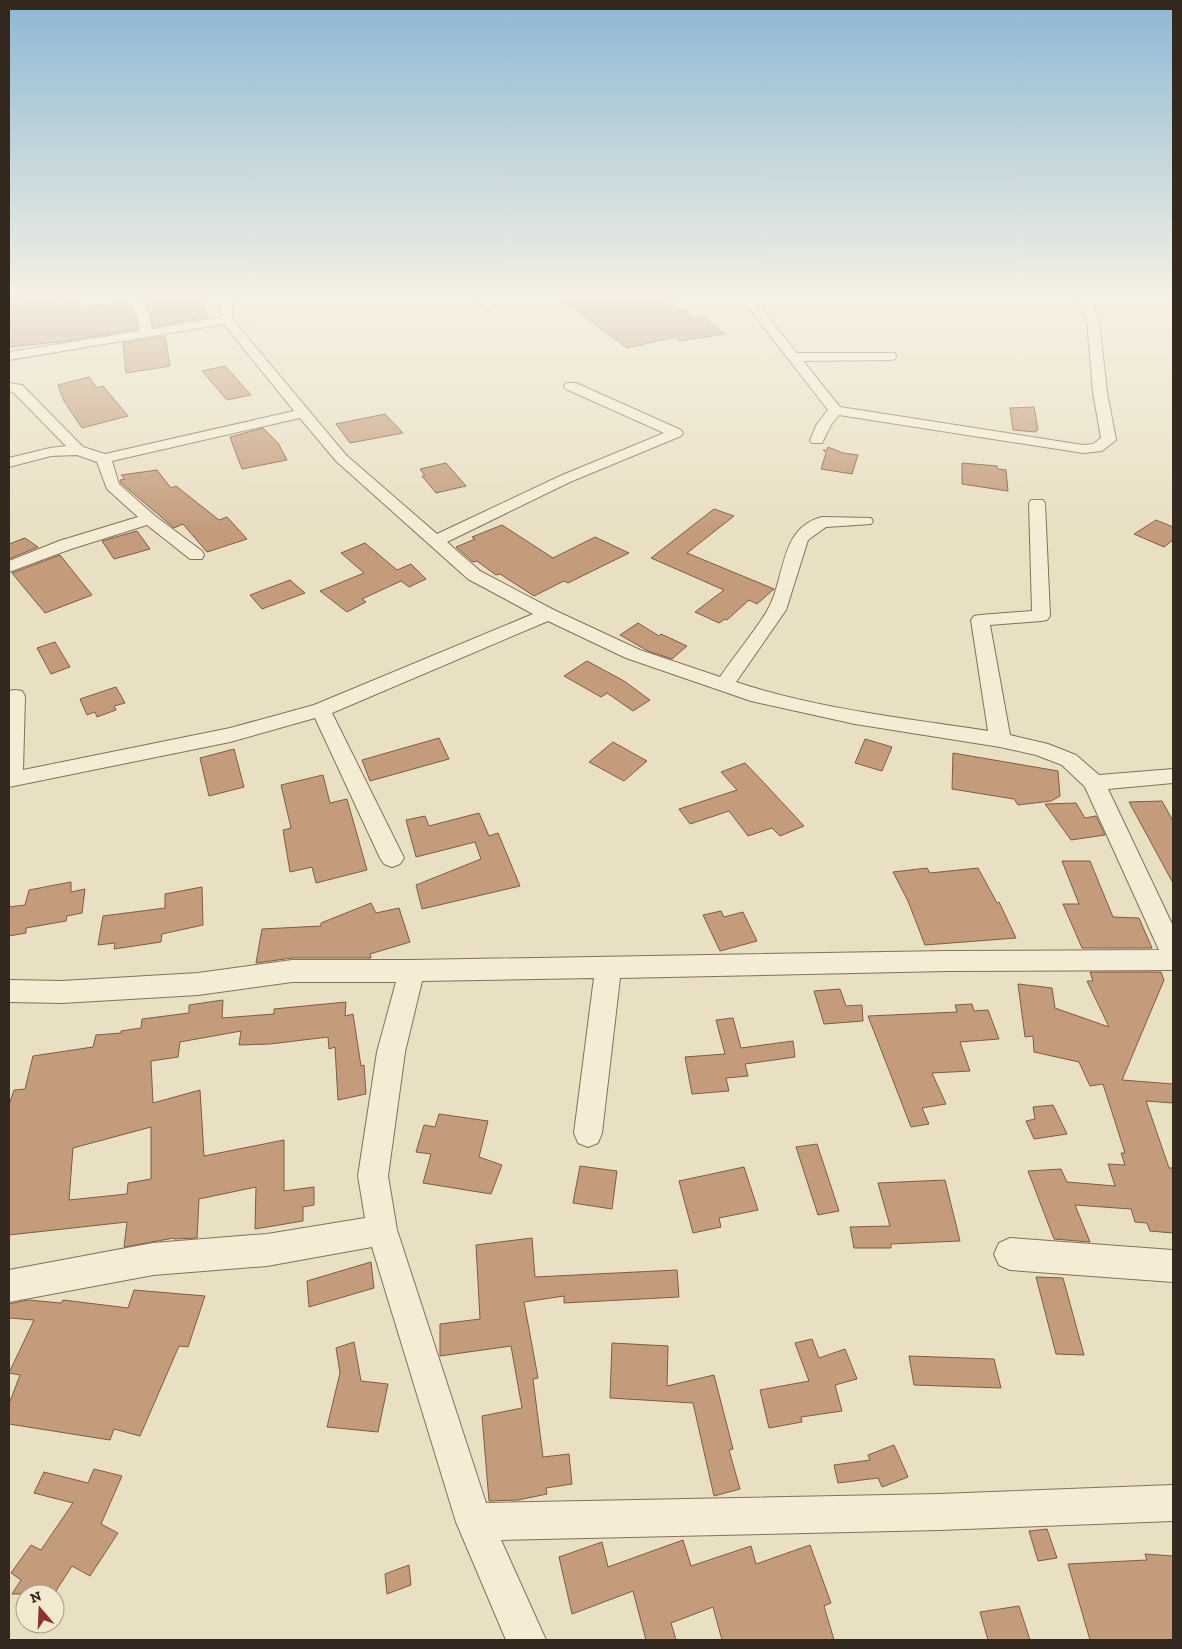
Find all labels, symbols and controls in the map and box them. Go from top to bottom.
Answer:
north arrow [15,1584,65,1634]
text: N [28,1587,44,1607]

